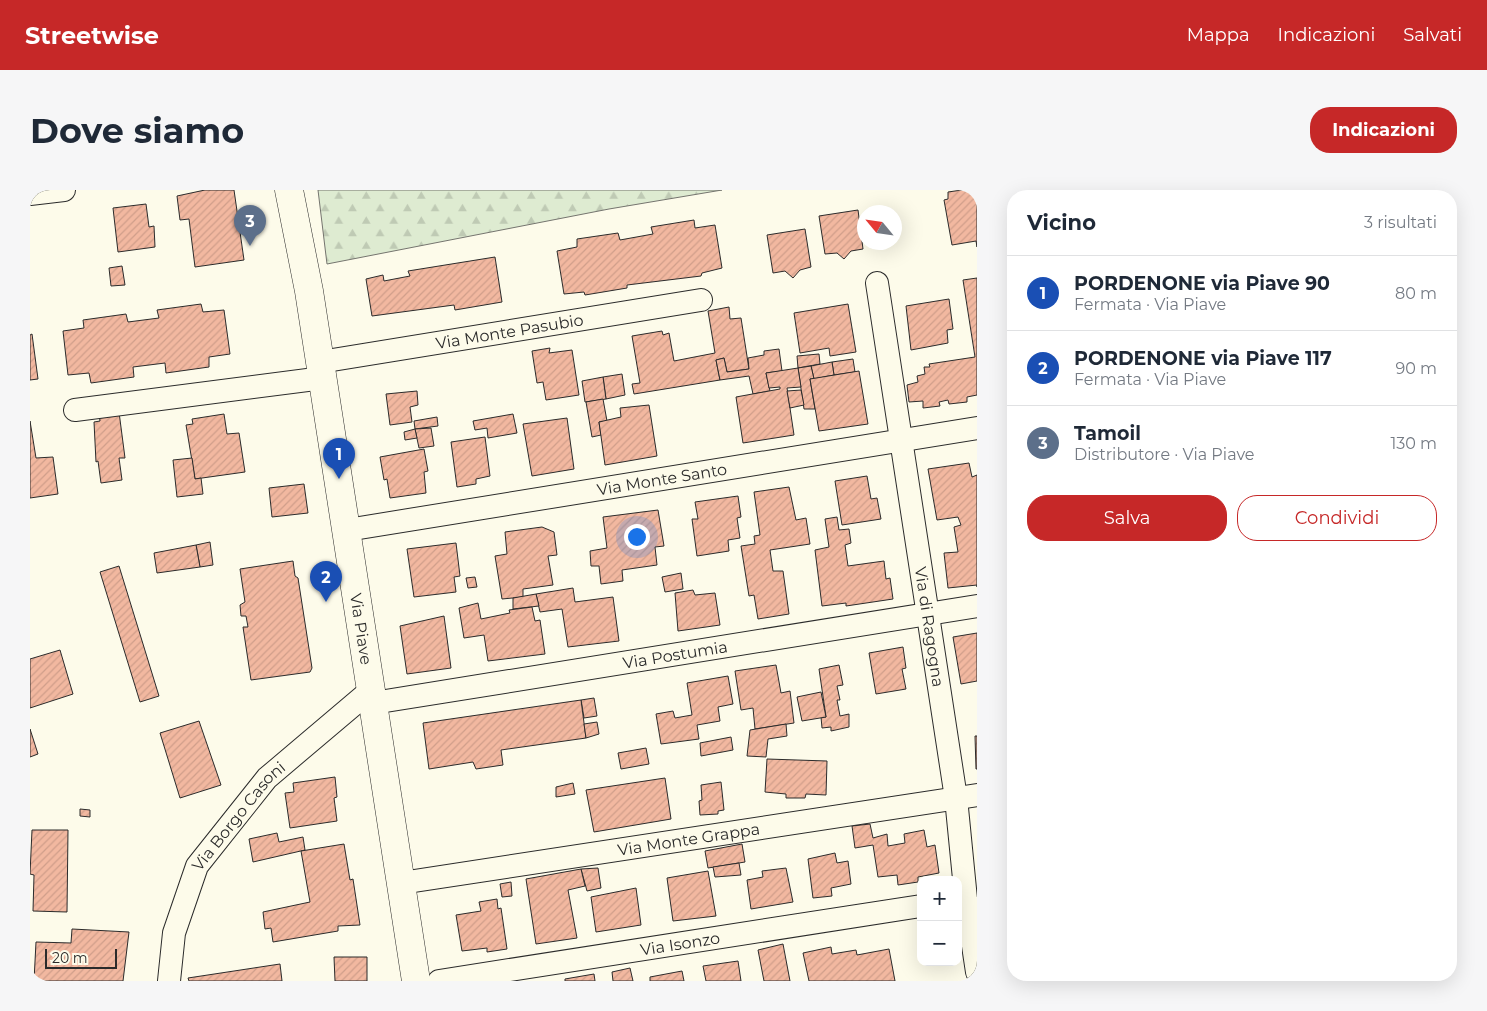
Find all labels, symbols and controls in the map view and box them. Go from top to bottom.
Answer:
text: Streetwise [25,21,159,50]
text: Mappa [1187,24,1250,46]
text: Indicazioni [1278,24,1375,46]
text: Salvati [1403,24,1462,46]
button: Indicazioni [1310,107,1457,153]
text: Dove siamo [30,109,244,152]
pin: 3 [234,205,266,246]
north arrow [857,205,902,250]
text: Vicino [1027,210,1096,235]
text: 3 risultati [1364,213,1437,232]
text: PORDENONE via Piave 90 [1074,272,1330,295]
text: 1 [1040,284,1046,303]
text: 80 m [1395,284,1437,303]
text: Fermata · Via Piave [1074,295,1226,314]
street label: Via Monte Pasubio [434,310,585,353]
text: PORDENONE via Piave 117 [1074,347,1332,370]
text: 2 [1038,359,1048,378]
text: 90 m [1395,359,1437,378]
text: Fermata · Via Piave [1074,370,1226,389]
text: Tamoil [1074,422,1141,445]
text: 3 [1038,434,1048,453]
text: 130 m [1390,434,1437,453]
pin: 1 [323,438,355,479]
text: Distributore · Via Piave [1074,445,1255,464]
street label: Via Monte Santo [595,459,728,499]
button: Salva [1027,495,1227,541]
button: Condividi [1237,495,1437,541]
your location [624,524,650,550]
pin: 2 [310,561,342,602]
street label: Via di Ragogna [911,566,948,688]
street label: Via Piave [347,592,376,666]
street label: Via Postumia [621,637,729,672]
street label: Via Borgo Casoni [188,757,289,874]
street label: Via Monte Grappa [616,819,761,859]
map controls [917,876,962,966]
button: + [917,876,962,921]
button: − [917,921,962,966]
street label: Via Isonzo [639,928,721,959]
scale bar [45,946,118,969]
text: 20 m [52,949,88,967]

